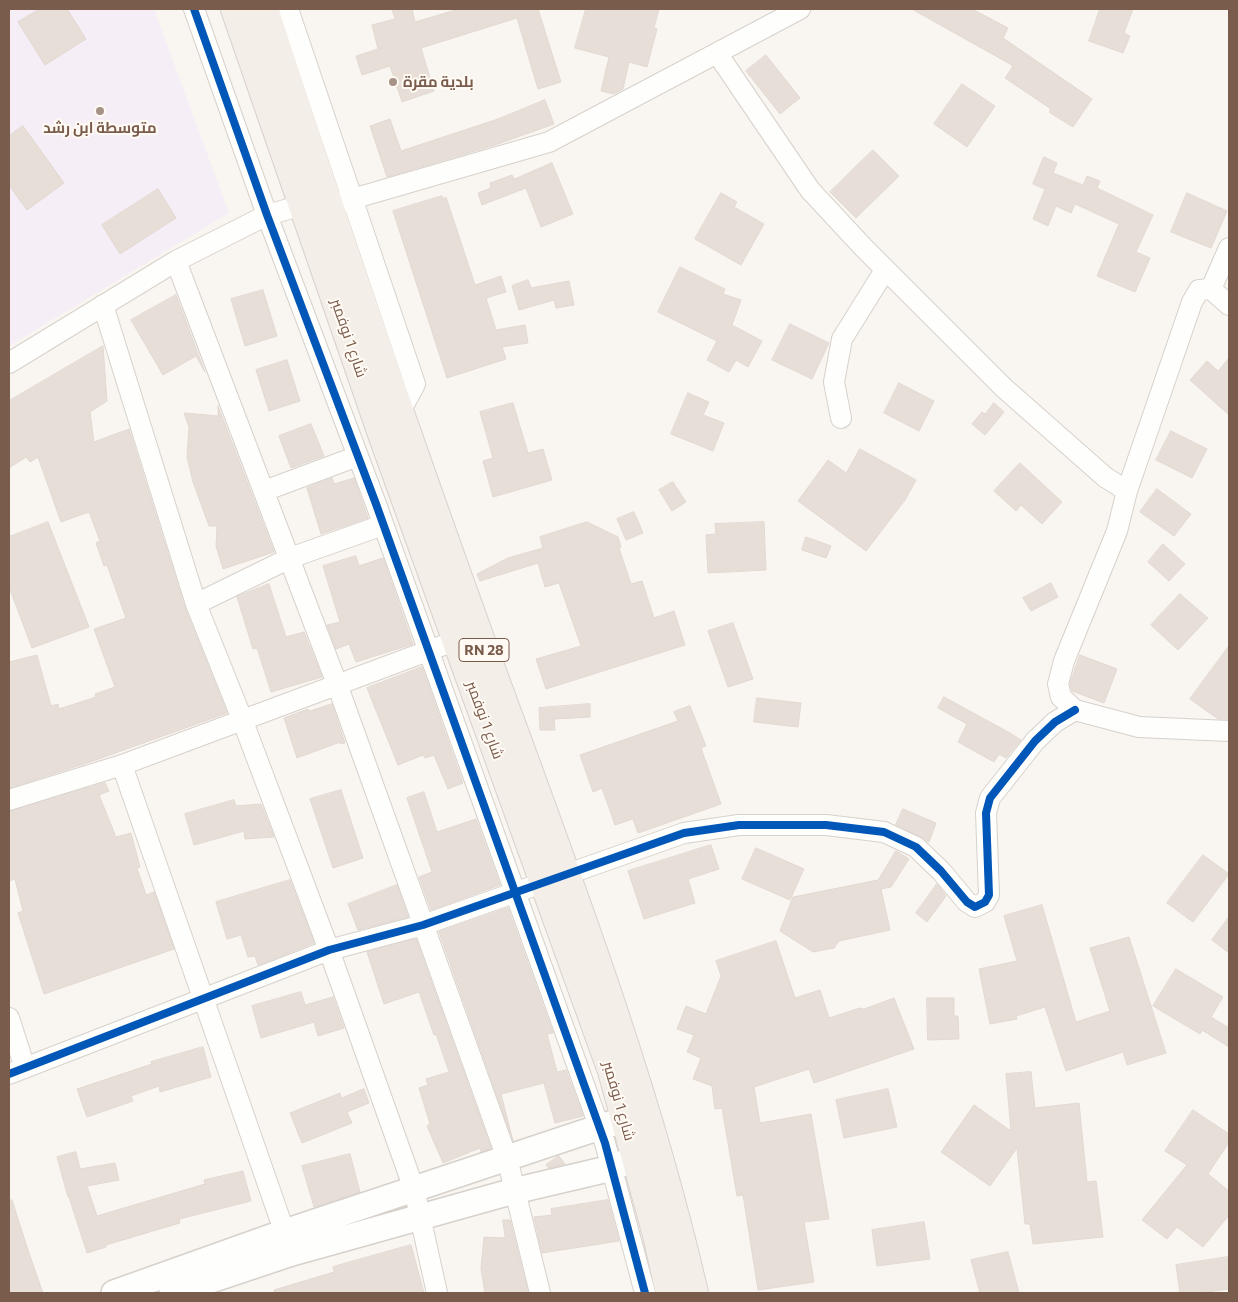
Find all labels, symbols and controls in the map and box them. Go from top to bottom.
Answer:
place label: بلدية مقرة [403,73,474,91]
marker: بلدية مقرة [387,76,399,88]
marker: متوسطة ابن رشد [94,105,106,117]
place label: متوسطة ابن رشد [43,119,157,137]
street label: شارع 1 نوفمبر [327,296,371,380]
road number: RN 28 [459,638,509,662]
street label: شارع 1 نوفمبر [463,678,507,762]
street label: شارع 1 نوفمبر [599,1059,639,1143]

